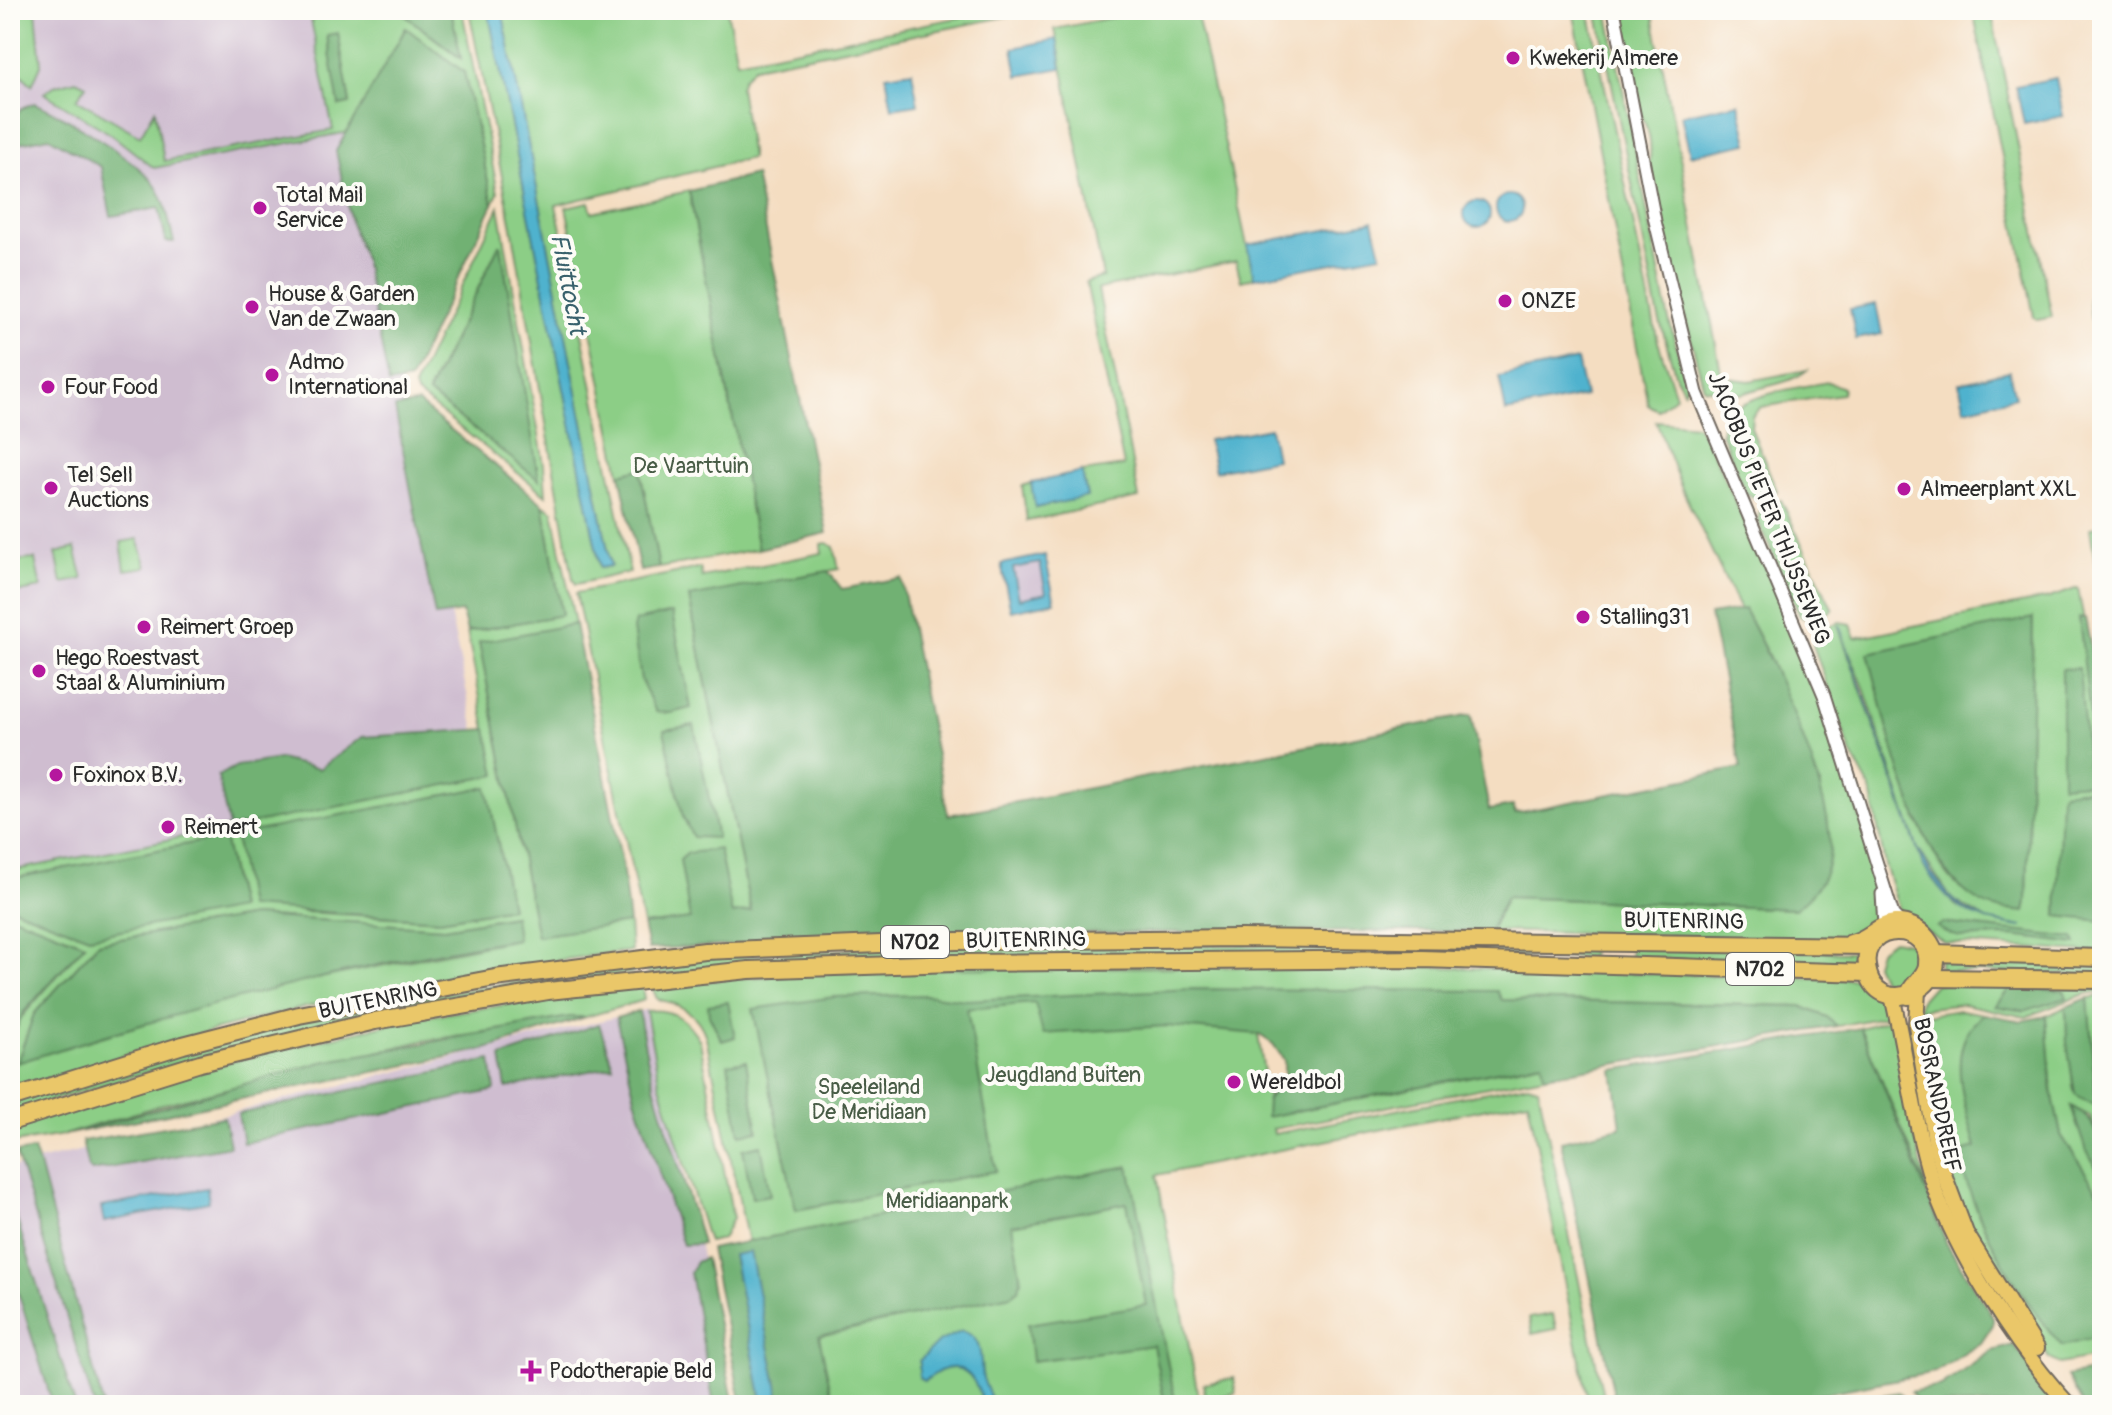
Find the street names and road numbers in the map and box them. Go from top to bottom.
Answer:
street label: JACOBUS PIETER THIJSSEWEG [1701,367,1837,649]
street label: BUITENRING [1623,906,1745,936]
street label: BUITENRING [965,925,1087,955]
road number: N702 [881,926,949,958]
road number: N702 [1726,953,1794,985]
street label: BUITENRING [316,975,440,1025]
street label: BOSRANDDREEF [1907,1015,1967,1175]

